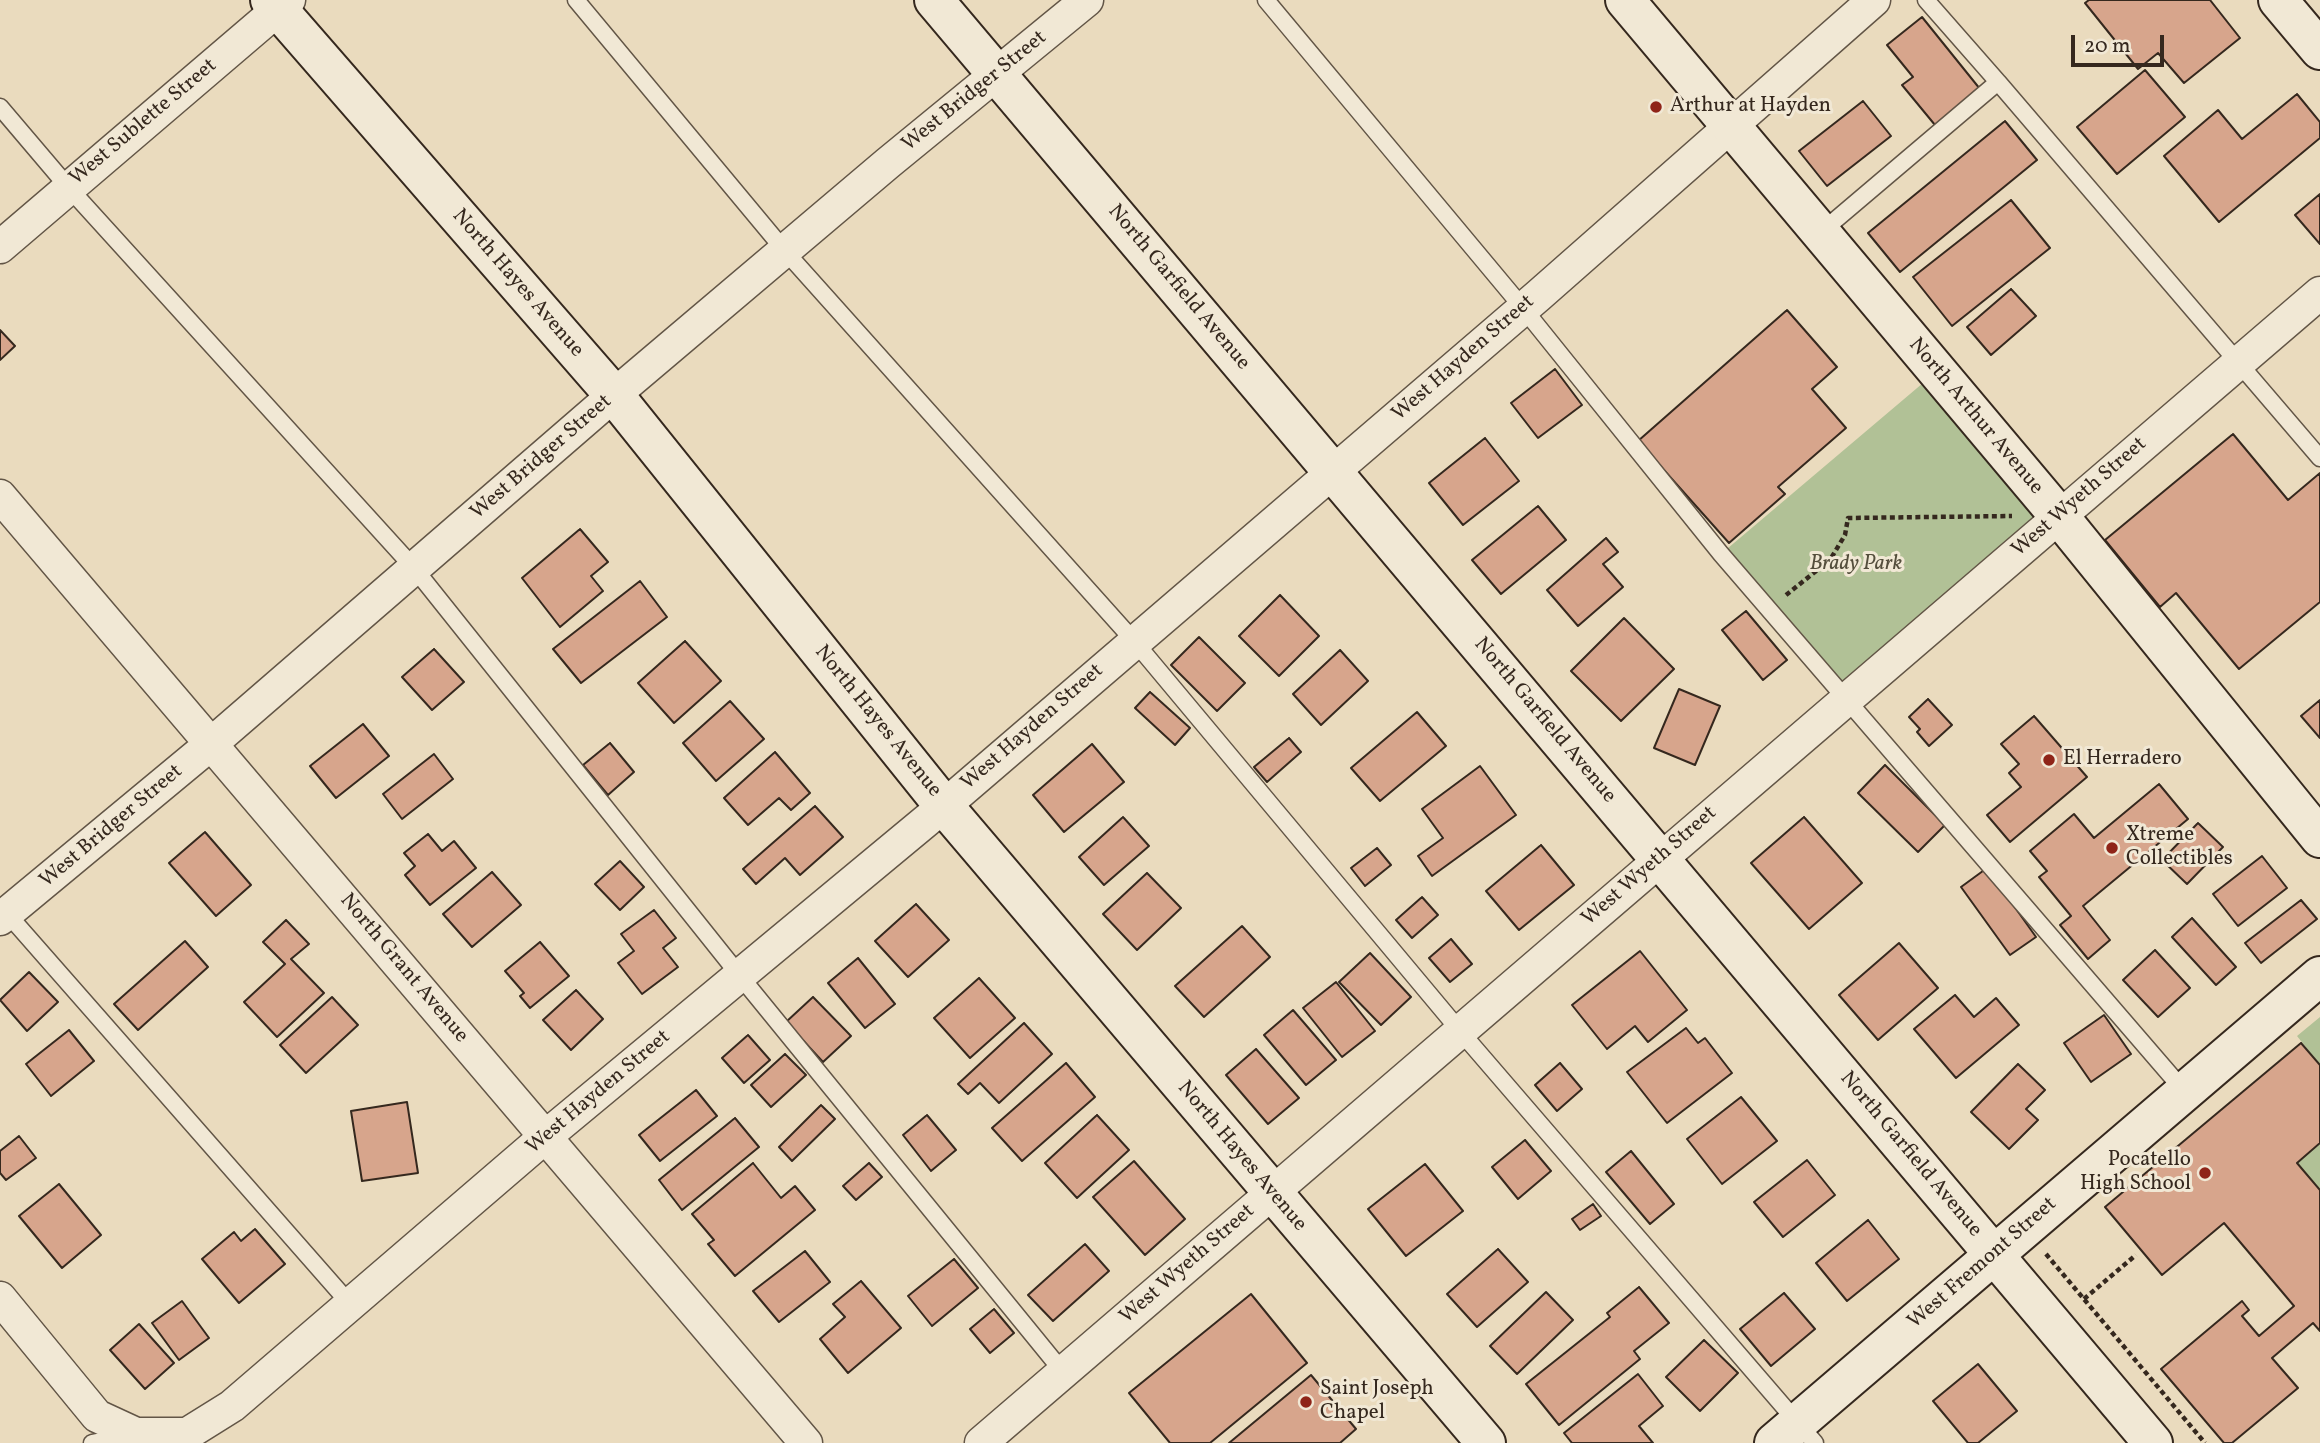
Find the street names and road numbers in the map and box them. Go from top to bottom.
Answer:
street label: West Bridger Street [898,26,1052,158]
street label: West Sublette Street [65,54,223,192]
street label: North Garfield Avenue [1101,200,1255,376]
street label: North Hayes Avenue [446,205,588,363]
street label: West Hayden Street [1388,290,1540,428]
street label: North Arthur Avenue [1902,334,2048,500]
street label: West Bridger Street [466,390,618,526]
street label: West Wyeth Street [2007,433,2153,563]
street label: North Garfield Avenue [1467,633,1621,809]
street label: North Hayes Avenue [808,641,946,803]
street label: West Hayden Street [957,659,1109,797]
street label: West Bridger Street [35,760,189,894]
street label: West Wyeth Street [1577,802,1723,932]
street label: North Grant Avenue [333,889,473,1049]
street label: West Hayden Street [522,1025,676,1161]
street label: North Garfield Avenue [1833,1067,1987,1243]
street label: North Hayes Avenue [1171,1077,1311,1237]
street label: West Fremont Street [1904,1193,2062,1335]
street label: West Wyeth Street [1115,1200,1261,1330]

